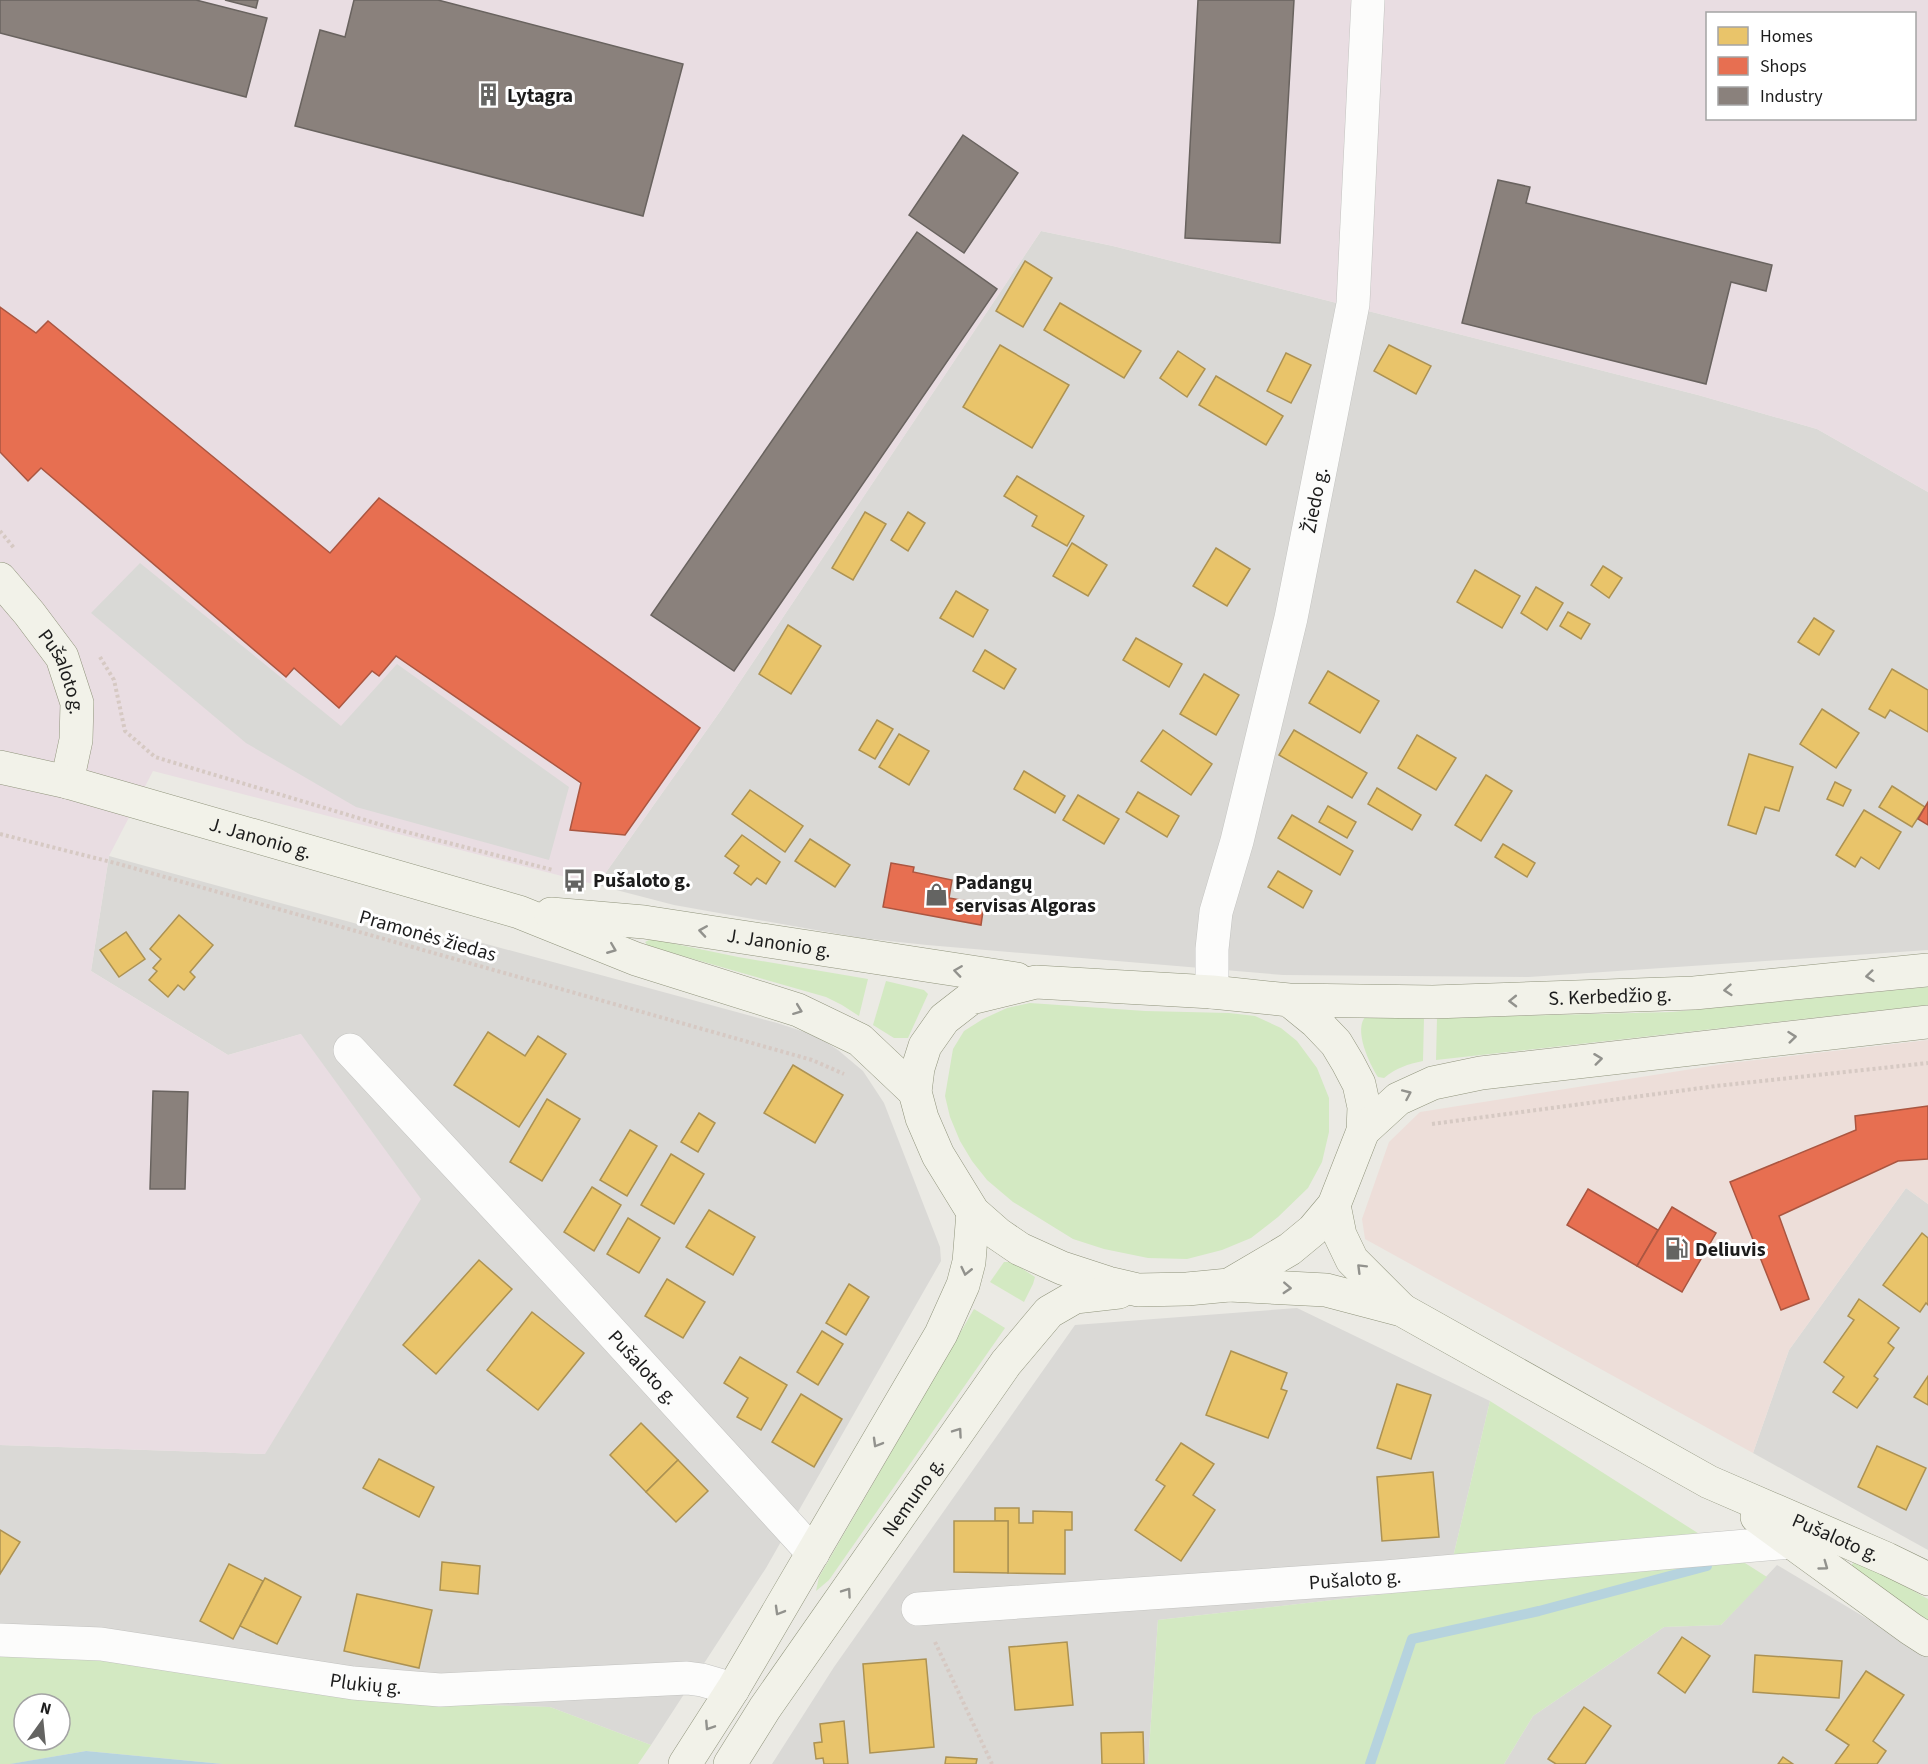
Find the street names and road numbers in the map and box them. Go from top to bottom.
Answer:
street label: Žiedo g. [1295,465,1335,536]
street label: Pušaloto g. [31,624,90,716]
street label: J. Janonio g. [206,811,315,867]
street label: Pramonės žiedas [356,903,500,969]
street label: J. Janonio g. [725,922,833,965]
street label: S. Kerbedžio g. [1548,981,1672,1013]
street label: Pušaloto g. [601,1324,684,1411]
street label: Nemuno g. [876,1452,951,1543]
street label: Pušaloto g. [1787,1507,1884,1569]
street label: Pušaloto g. [1308,1563,1403,1597]
street label: Plukių g. [328,1667,403,1702]

